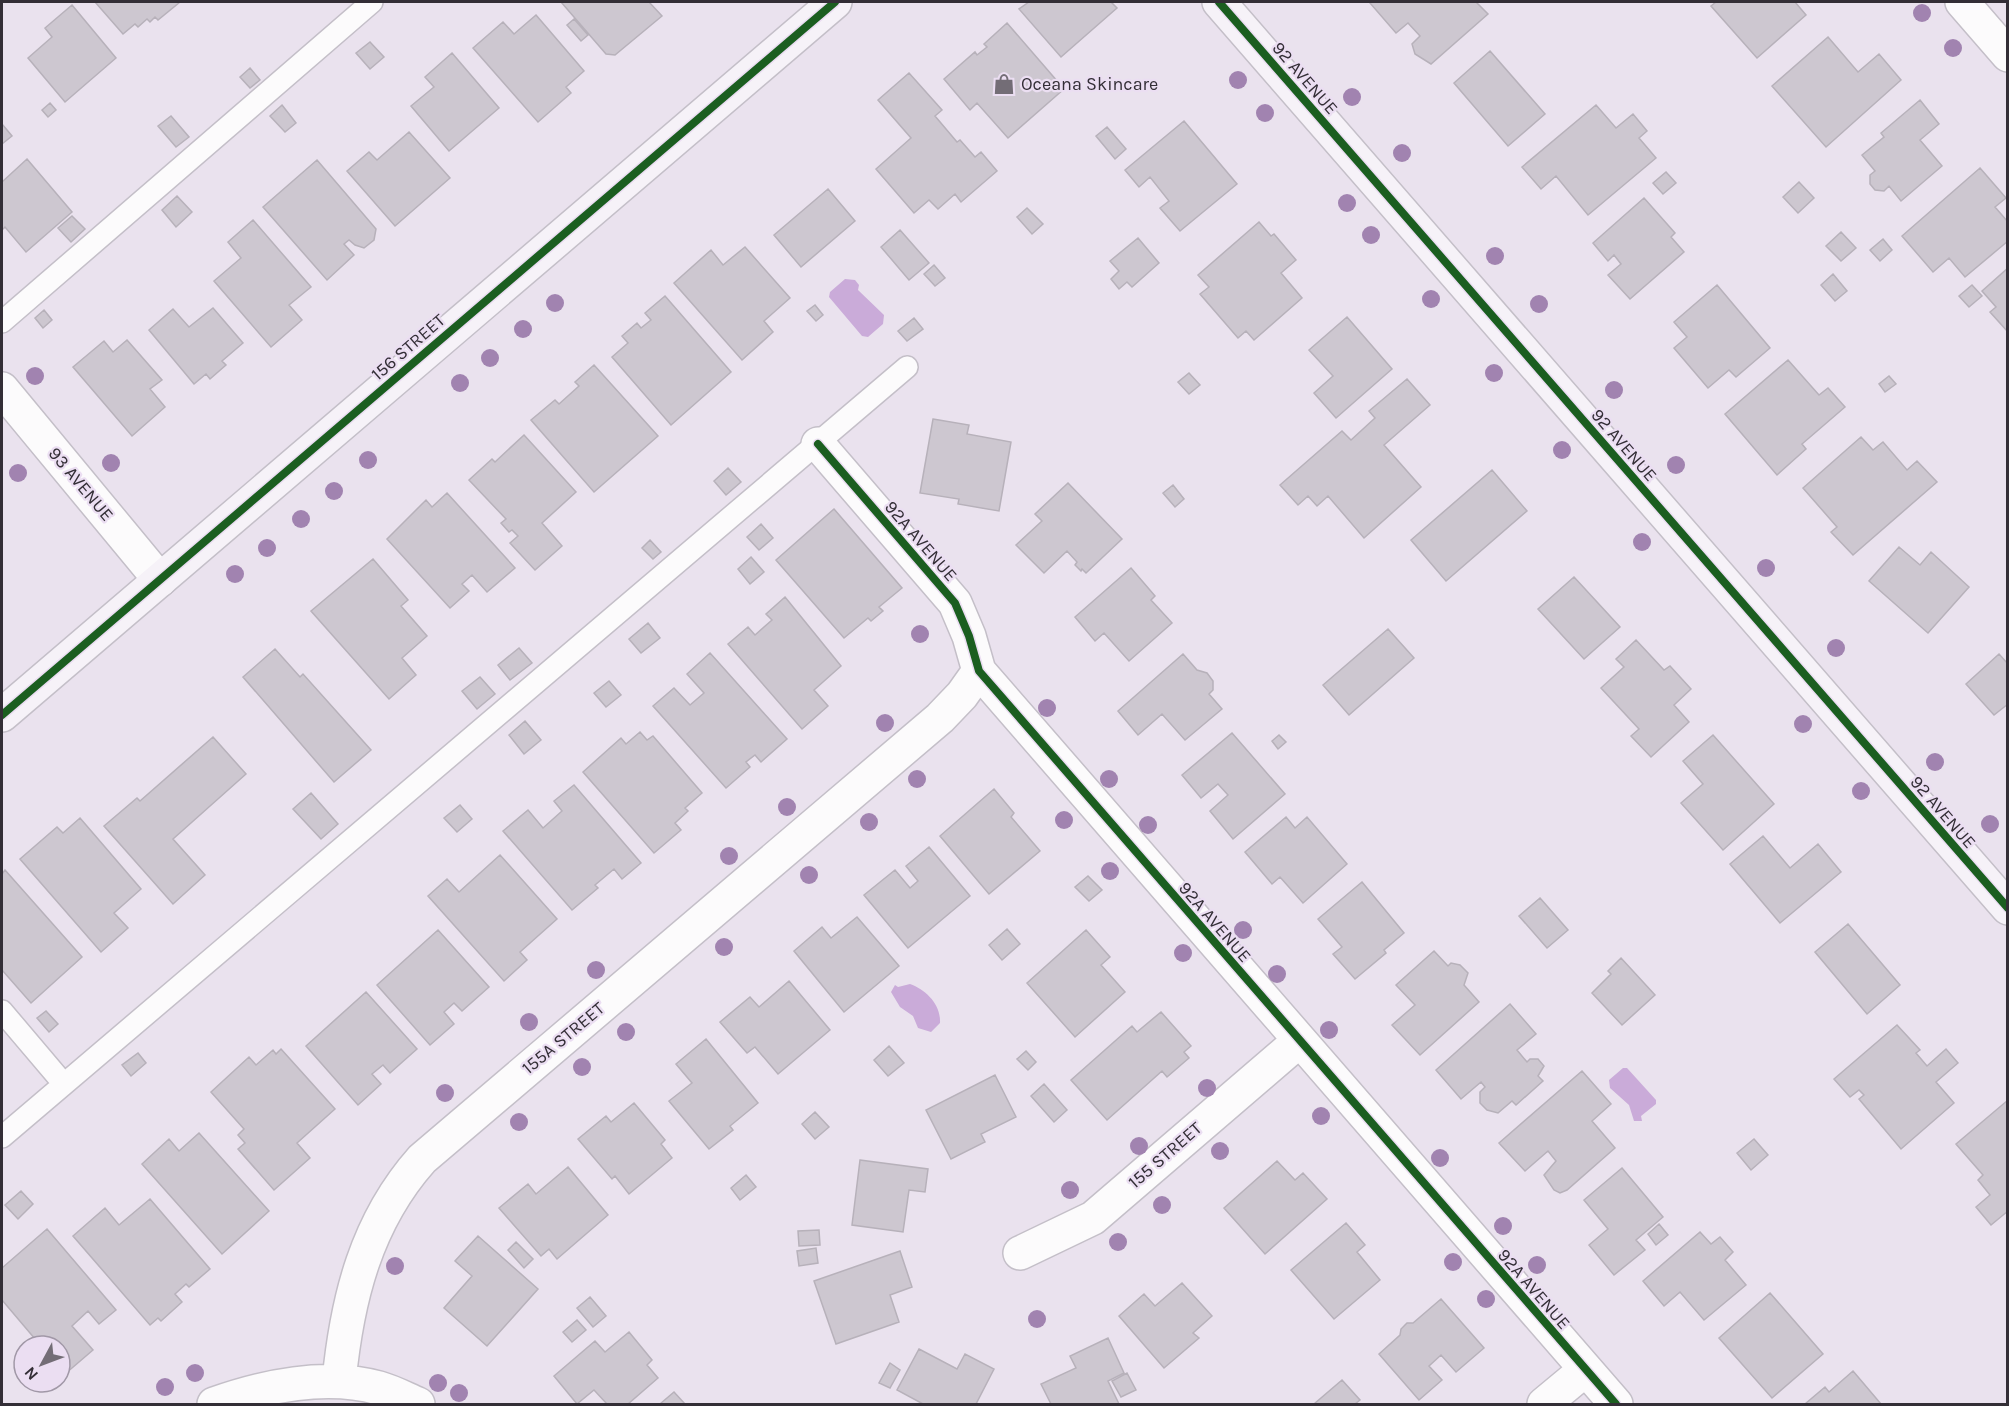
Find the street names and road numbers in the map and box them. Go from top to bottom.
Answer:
street label: 92 AVENUE [1267,37,1343,119]
street label: 156 STREET [366,309,450,385]
street label: 92 AVENUE [1586,404,1662,486]
street label: 93 AVENUE [44,443,118,525]
street label: 92A AVENUE [880,496,962,586]
street label: 92 AVENUE [1905,771,1981,853]
street label: 92A AVENUE [1174,877,1256,967]
street label: 155A STREET [517,997,609,1079]
street label: 155 STREET [1124,1117,1206,1193]
street label: 92A AVENUE [1493,1244,1575,1334]

